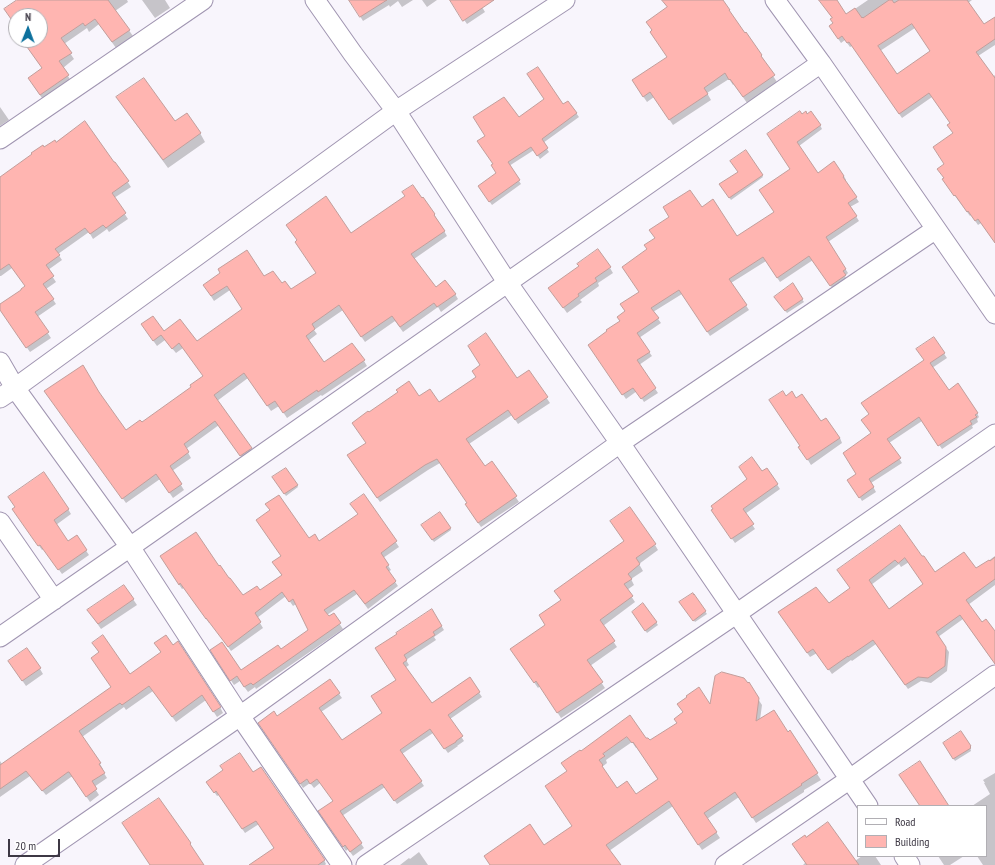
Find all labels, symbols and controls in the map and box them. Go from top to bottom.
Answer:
north arrow [8,8,48,48]
text: N [25,10,31,24]
legend [857,805,987,857]
text: Road [895,814,915,829]
scale bar [10,831,62,857]
text: Building [895,834,930,849]
text: 20 m [15,838,36,853]

